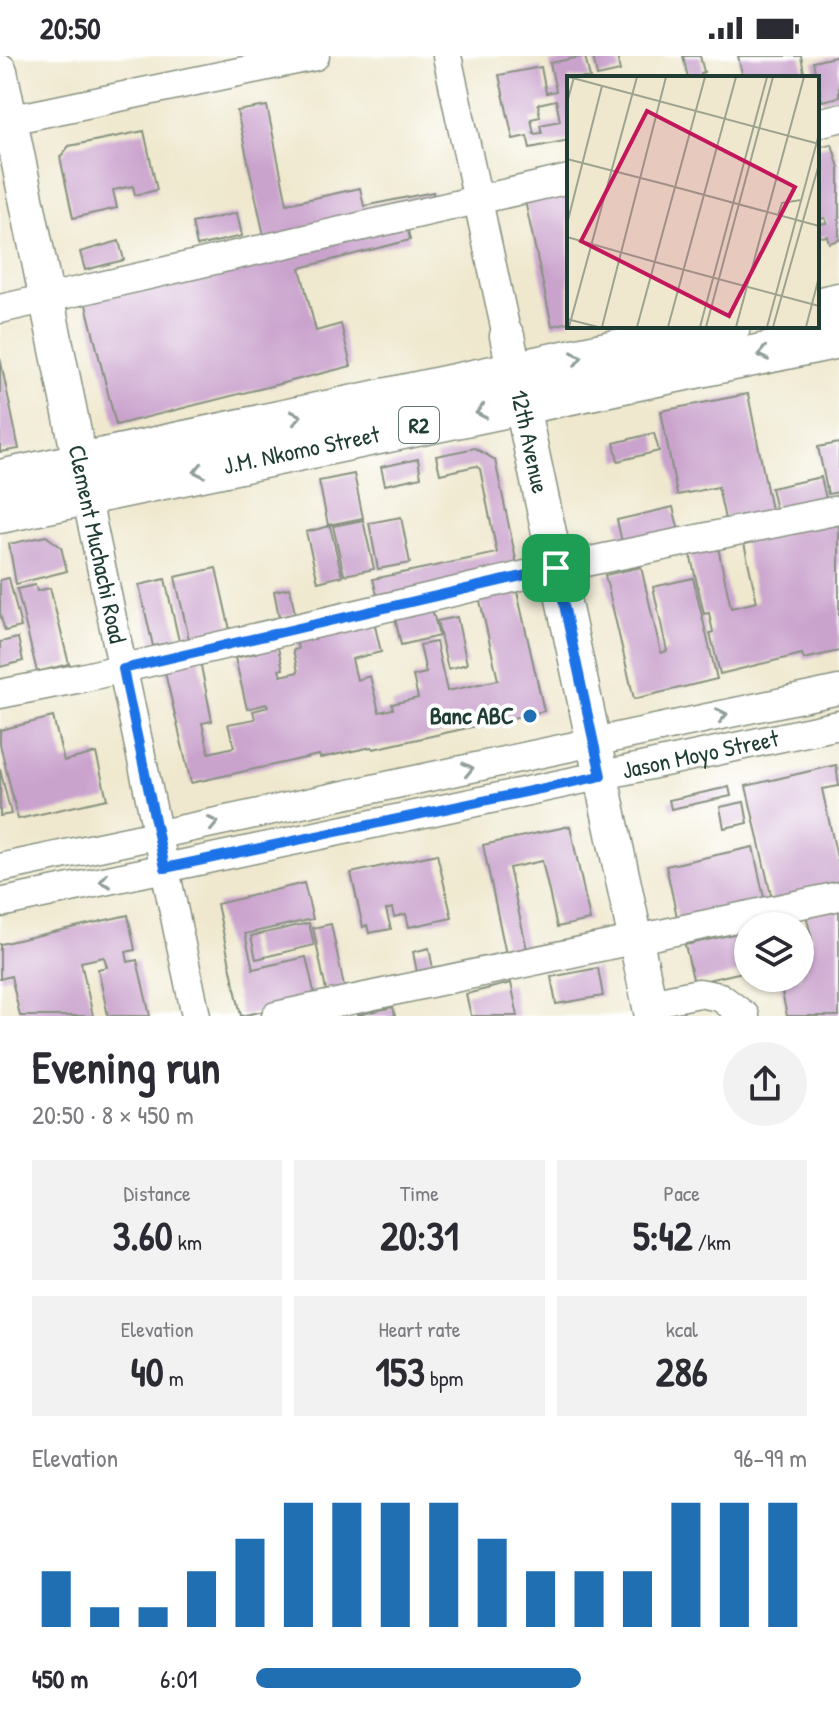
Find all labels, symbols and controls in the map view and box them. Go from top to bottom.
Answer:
text: 20:50 [40,8,101,48]
inset map [567,76,819,328]
one-way arrow [756,344,769,361]
one-way arrow [570,350,584,367]
street label: 12th Avenue [504,387,557,496]
one-way arrow [474,403,488,420]
road number: R2 [399,407,439,443]
one-way arrow [288,409,302,426]
street label: J.M. Nkomo Street [220,417,383,481]
street label: Clement Muchachi Road [61,442,135,646]
one-way arrow [192,462,206,479]
pin [522,534,590,602]
icon: arrive [534,546,578,590]
place label: Banc ABC [430,699,514,731]
marker: Banc ABC [521,707,539,725]
one-way arrow [715,707,728,724]
street label: Jason Moyo Street [619,721,782,786]
one-way arrow [460,761,474,778]
one-way arrow [206,815,220,832]
one-way arrow [99,872,113,889]
map controls [734,912,814,992]
button: layers [734,912,814,992]
text: Evening run [32,1037,220,1097]
button: share [723,1042,807,1126]
text: 20:50 · 8 × 450 m [32,1097,194,1132]
text: Distance [124,1178,191,1208]
text: Time [400,1178,439,1208]
text: Pace [664,1178,700,1208]
text: 3.60 [112,1208,173,1262]
text: 20:31 [380,1208,459,1262]
text: 5:42 [633,1208,693,1262]
text: km [173,1227,202,1257]
text: /km [693,1227,731,1257]
text: Elevation [121,1314,194,1344]
text: Heart rate [378,1314,461,1344]
text: kcal [666,1314,698,1344]
text: 40 [131,1344,164,1398]
text: 153 [376,1344,425,1398]
text: 286 [656,1344,708,1398]
text: m [164,1363,184,1393]
text: bpm [425,1363,463,1393]
text: Elevation [32,1440,118,1475]
text: 96–99 m [733,1440,807,1475]
text: 450 m [32,1661,88,1696]
text: 6:01 [160,1661,198,1696]

